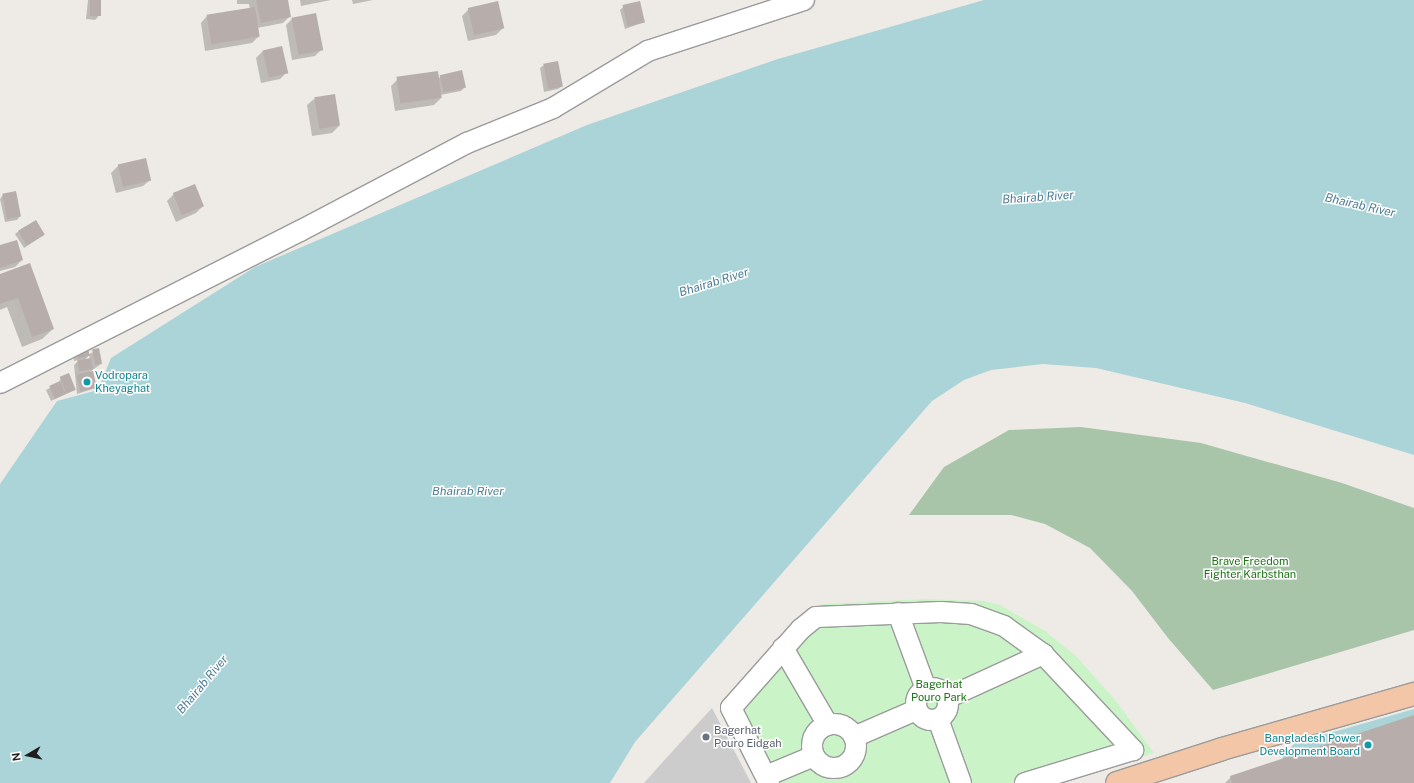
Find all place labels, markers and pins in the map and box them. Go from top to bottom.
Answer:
place label: Vodropara Kheyaghat [95,369,150,395]
marker: Vodropara Kheyaghat [82,377,92,387]
place label: Bagerhat Pouro Eidgah [714,724,782,750]
marker: Bagerhat Pouro Eidgah [701,732,711,742]
place label: Bangladesh Power Development Board [1260,732,1360,758]
marker: Bangladesh Power Development Board [1363,740,1373,750]

